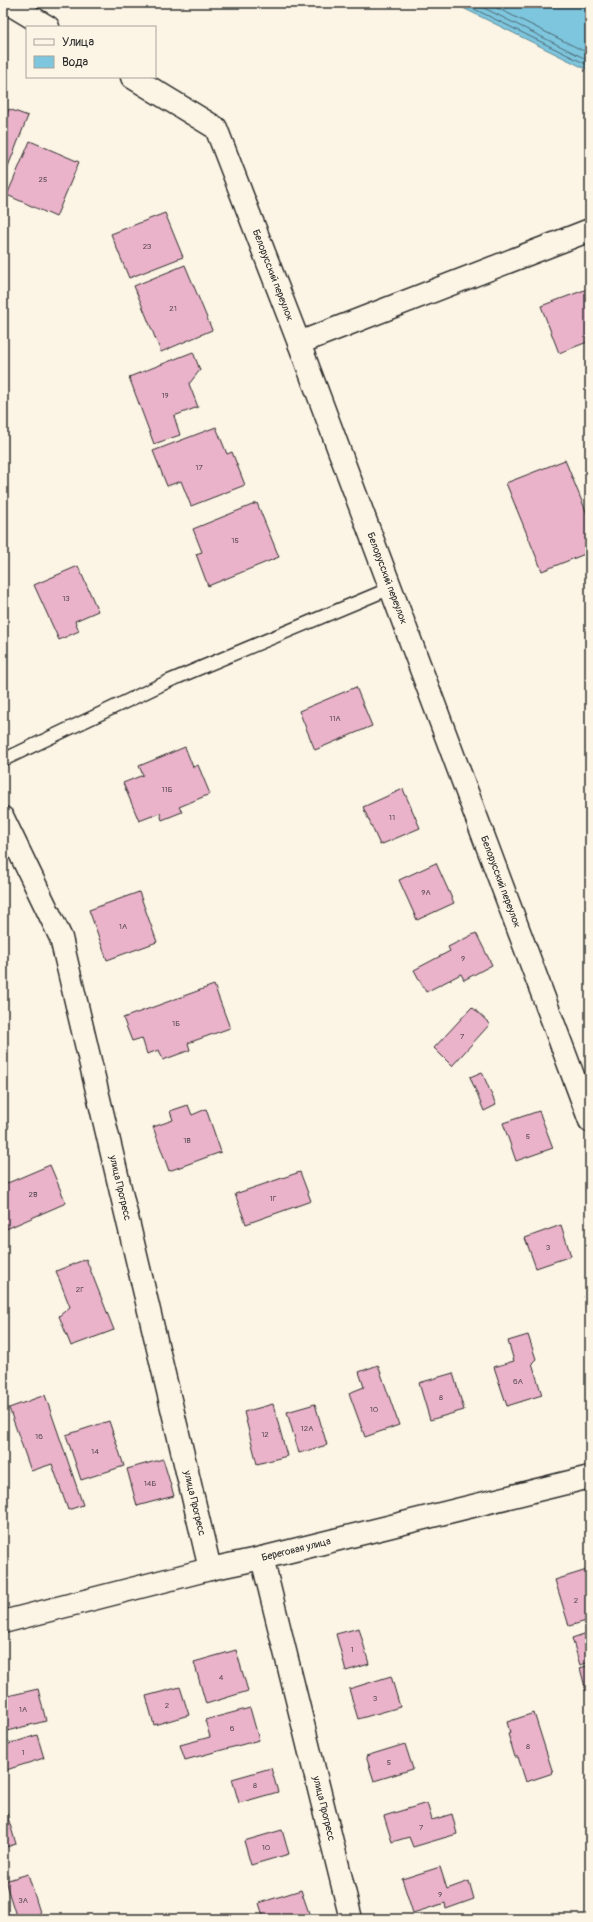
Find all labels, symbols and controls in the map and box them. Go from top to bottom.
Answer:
legend [26,26,156,78]
text: Улица [62,35,94,50]
text: Вода [62,55,88,70]
house number: 25 [39,175,47,184]
street label: Белорусский переулок [250,228,296,323]
house number: 23 [143,242,152,251]
house number: 21 [169,304,177,313]
house number: 19 [161,391,169,400]
house number: 17 [195,463,203,472]
street label: Белорусский переулок [364,531,410,626]
house number: 15 [231,536,239,545]
house number: 13 [62,594,70,603]
house number: 11А [329,714,341,723]
house number: 11Б [161,785,173,794]
house number: 11 [389,813,395,822]
street label: Белорусский переулок [478,834,523,929]
house number: 9А [421,888,431,897]
house number: 1А [119,922,127,931]
house number: 9 [461,954,465,963]
house number: 1Б [172,1019,180,1028]
house number: 7 [460,1032,465,1041]
house number: 5 [526,1132,530,1141]
house number: 1В [183,1136,191,1145]
street label: улица Прогресс [106,1153,133,1222]
house number: 2В [29,1190,38,1199]
house number: 1Г [270,1194,277,1203]
house number: 3 [546,1243,551,1252]
house number: 2Г [76,1285,84,1294]
house number: 6А [513,1377,523,1386]
house number: 8 [439,1393,443,1402]
house number: 10 [370,1405,379,1414]
house number: 12А [301,1424,313,1433]
house number: 12 [261,1430,269,1439]
house number: 16 [35,1432,43,1441]
house number: 14 [91,1447,99,1456]
street label: улица Прогресс [181,1468,208,1537]
house number: 14Б [144,1479,156,1488]
street label: Береговая улица [260,1535,332,1564]
house number: 2 [574,1596,579,1605]
house number: 1 [350,1645,354,1654]
house number: 4 [219,1673,224,1682]
house number: 3 [373,1694,378,1703]
house number: 2 [165,1701,170,1710]
house number: 1А [19,1705,27,1714]
house number: 6 [230,1724,235,1733]
house number: 8 [526,1742,530,1751]
house number: 1 [21,1748,25,1757]
house number: 5 [387,1758,391,1767]
street label: улица Прогресс [310,1774,338,1842]
house number: 8 [253,1781,257,1790]
house number: 7 [419,1823,424,1832]
house number: 10 [262,1843,271,1852]
house number: 9 [438,1890,442,1899]
house number: 3А [18,1896,28,1905]

